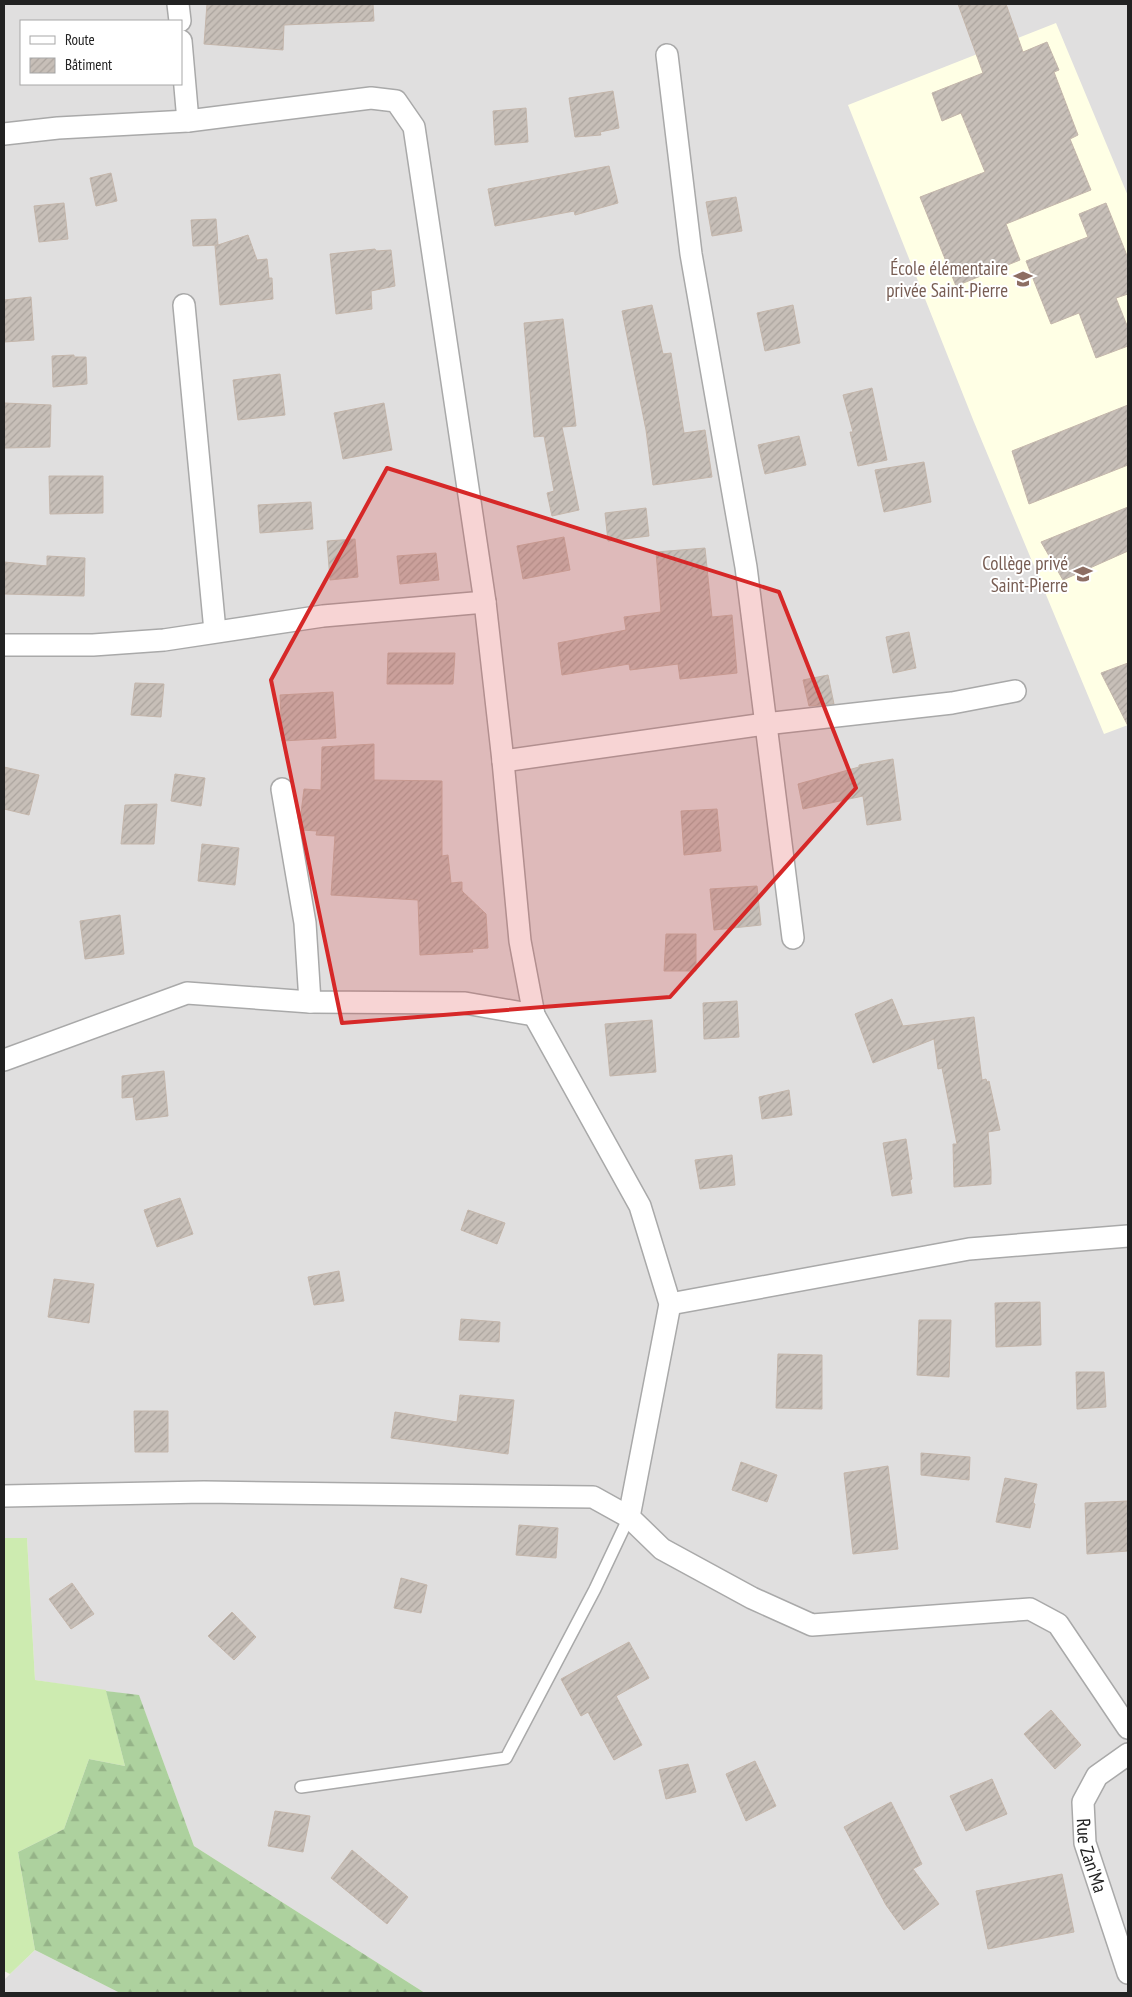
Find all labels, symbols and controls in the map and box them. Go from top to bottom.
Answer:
legend [20,20,182,85]
text: Route [65,30,95,49]
text: Bâtiment [65,55,112,74]
place label: École élémentaire privée Saint-Pierre [886,256,1008,302]
school or university icon: École élémentaire privée Saint-Pierre [1012,268,1034,290]
place label: Collège privé Saint-Pierre [982,551,1068,597]
school or university icon: Collège privé Saint-Pierre [1072,563,1094,585]
street label: Rue Zan'Ma [1072,1818,1113,1896]

